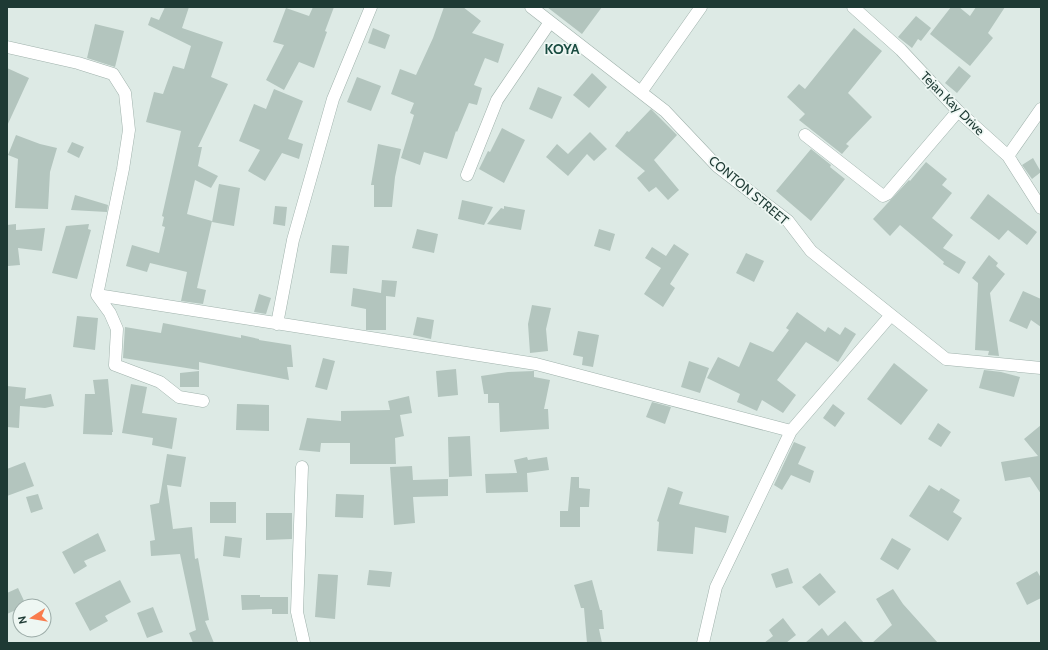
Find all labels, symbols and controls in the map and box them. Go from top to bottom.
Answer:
district label: KOYA [545,40,580,58]
street label: Tejan Kay Drive [917,68,989,139]
street label: CONTON STREET [706,152,792,228]
north arrow [12,598,52,638]
text: N [15,615,30,625]

